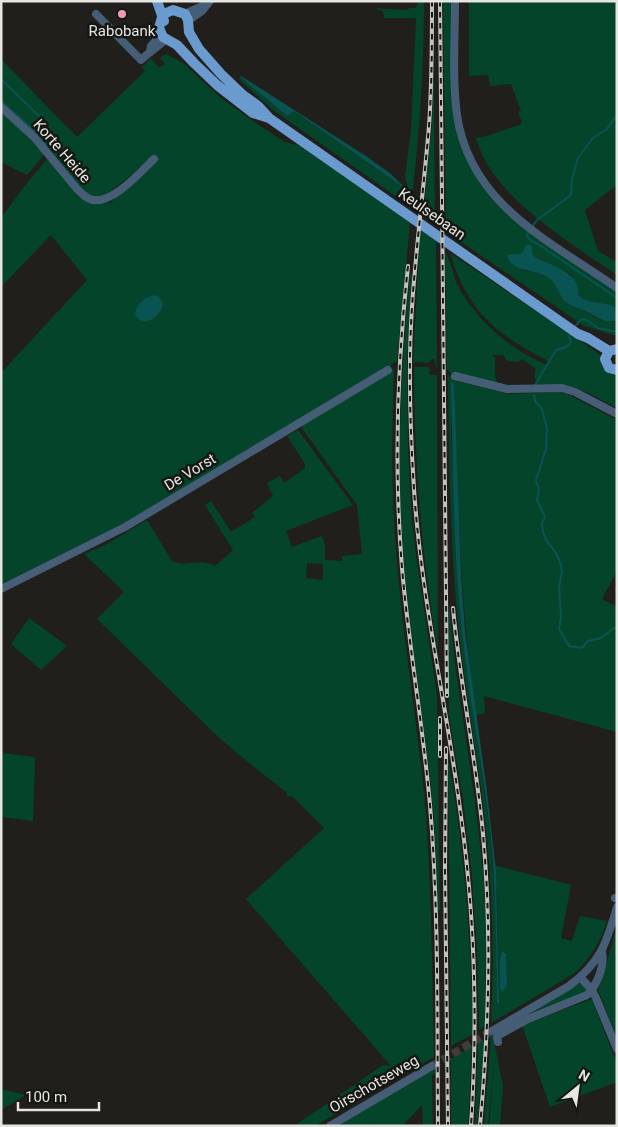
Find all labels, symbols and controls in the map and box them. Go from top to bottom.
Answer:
marker: Rabobank [116,8,128,20]
place label: Rabobank [89,22,156,40]
street label: Korte Heide [29,115,95,187]
street label: Keulsebaan [395,184,469,244]
street label: De Vorst [161,450,219,494]
street label: Oirschotseweg [326,1051,422,1117]
north arrow [553,1062,603,1112]
text: N [576,1066,593,1085]
scale bar [18,1080,99,1112]
text: 100 m [25,1088,67,1106]

